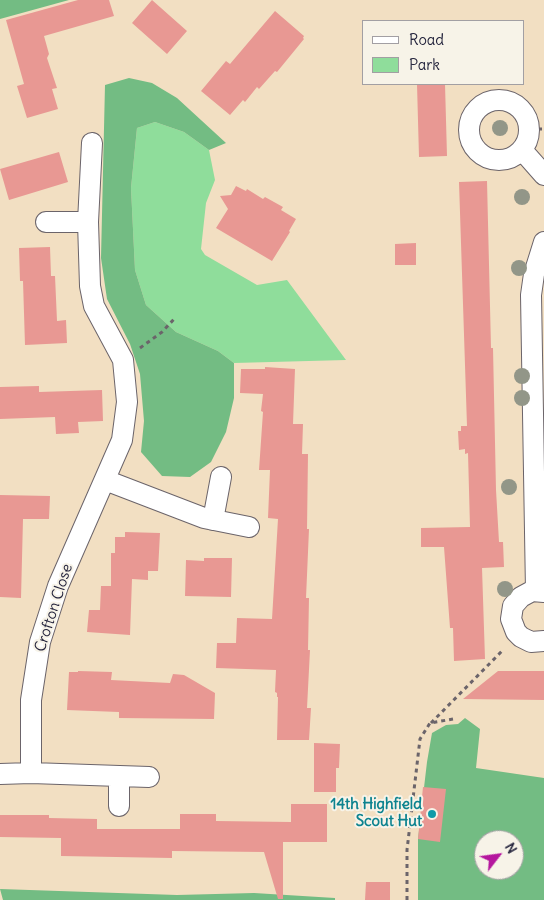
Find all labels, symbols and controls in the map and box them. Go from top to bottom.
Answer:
legend [362,20,524,85]
text: Road [409,30,444,49]
text: Park [409,55,440,74]
street label: Crofton Close [31,562,77,654]
place label: 14th Highfield Scout Hut [330,796,422,831]
marker: 14th Highfield Scout Hut [426,808,438,820]
north arrow [474,830,524,880]
text: N [501,839,521,857]

